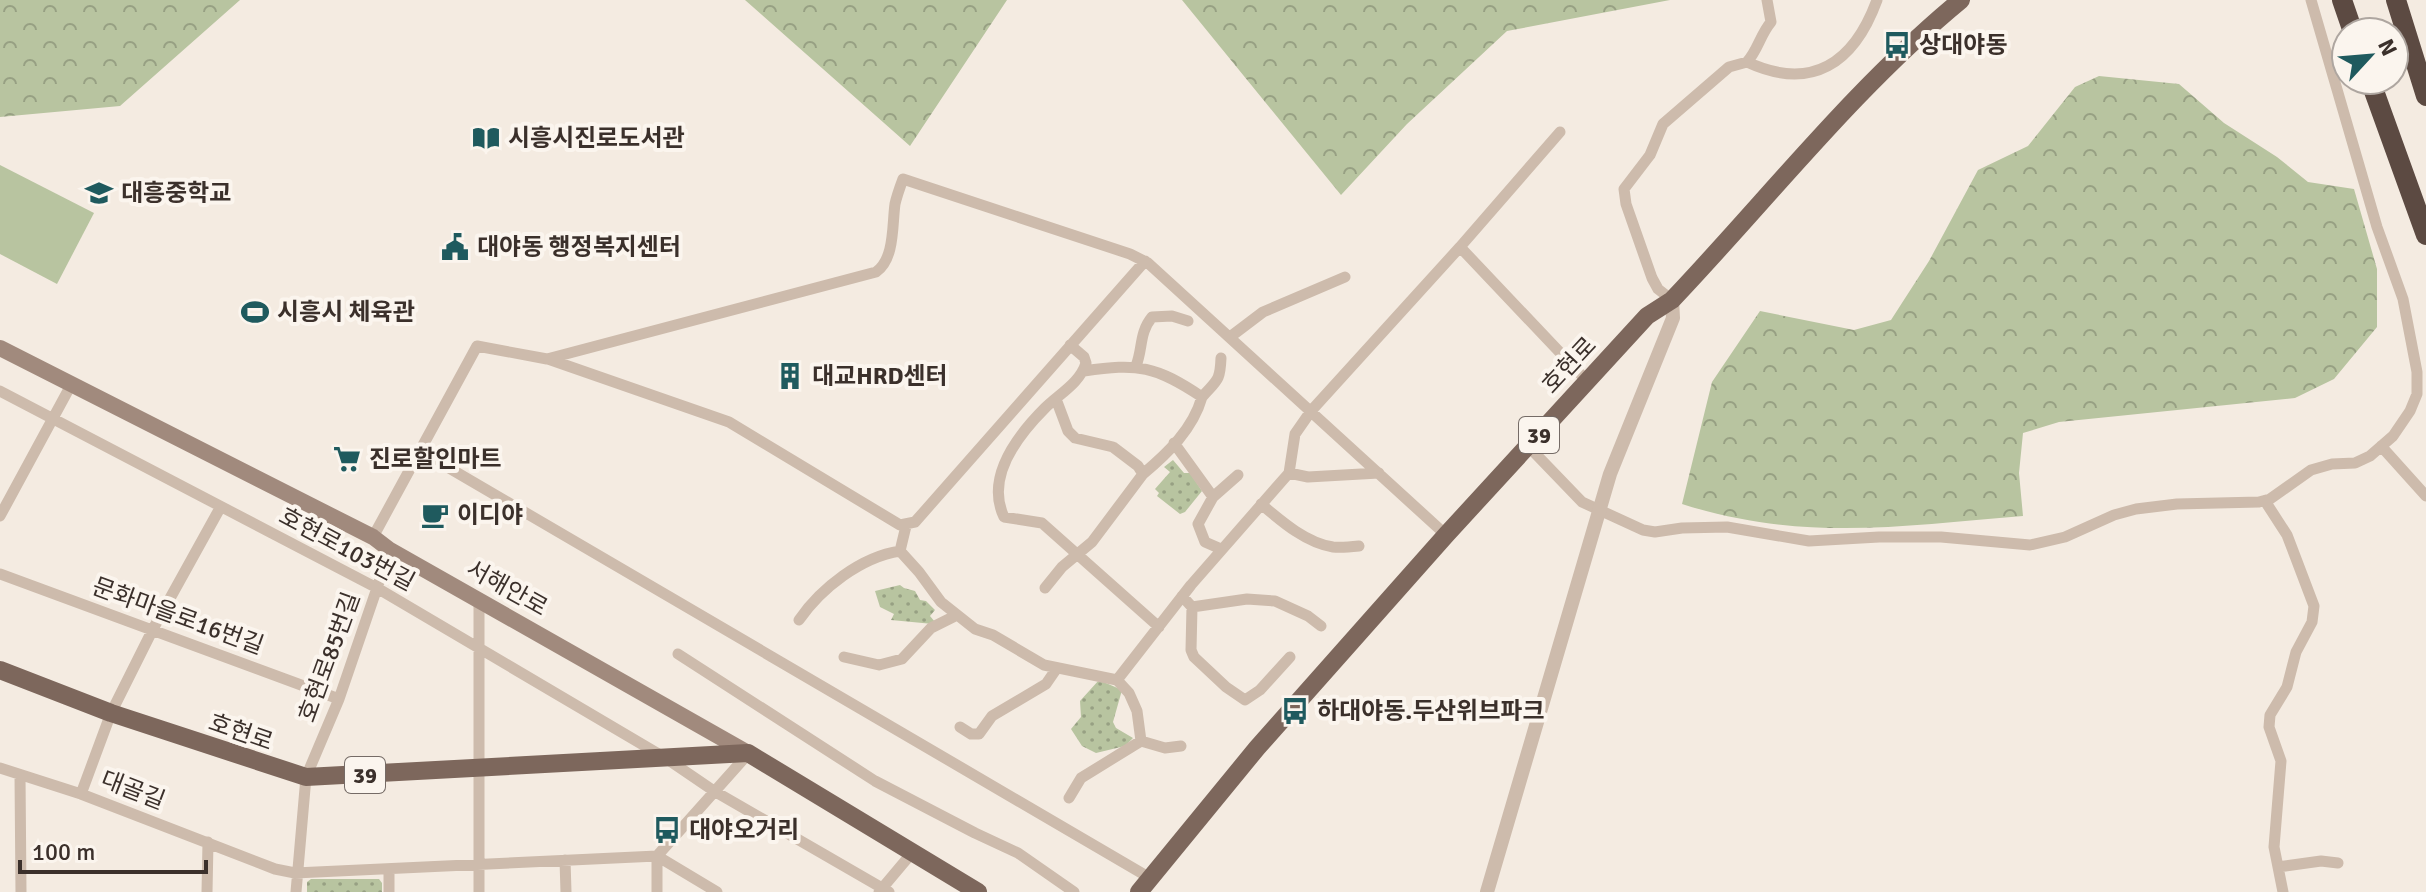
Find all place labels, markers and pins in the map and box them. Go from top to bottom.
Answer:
bus stop icon: 상대야동 [1882,30,1912,60]
place label: 상대야동 [1919,30,2007,60]
library icon: 시흥시진로도서관 [471,123,501,153]
place label: 시흥시진로도서관 [508,123,685,153]
school or university icon: 대흥중학교 [84,178,114,208]
place label: 대흥중학교 [121,178,231,208]
public building icon: 대야동 행정복지센터 [440,232,470,262]
place label: 대야동 행정복지센터 [477,232,681,262]
sports icon: 시흥시 체육관 [240,297,270,327]
place label: 시흥시 체육관 [277,297,415,327]
building icon: 대교HRD센터 [775,361,805,391]
place label: 대교HRD센터 [812,361,948,391]
supermarket icon: 진로할인마트 [332,444,362,474]
place label: 진로할인마트 [369,444,501,474]
cafe icon: 이디야 [420,500,450,530]
place label: 이디야 [457,500,523,530]
bus stop icon: 하대야동.두산위브파크 [1280,696,1310,726]
place label: 하대야동.두산위브파크 [1317,696,1545,726]
bus stop icon: 대야오거리 [652,815,682,845]
place label: 대야오거리 [689,815,799,845]

